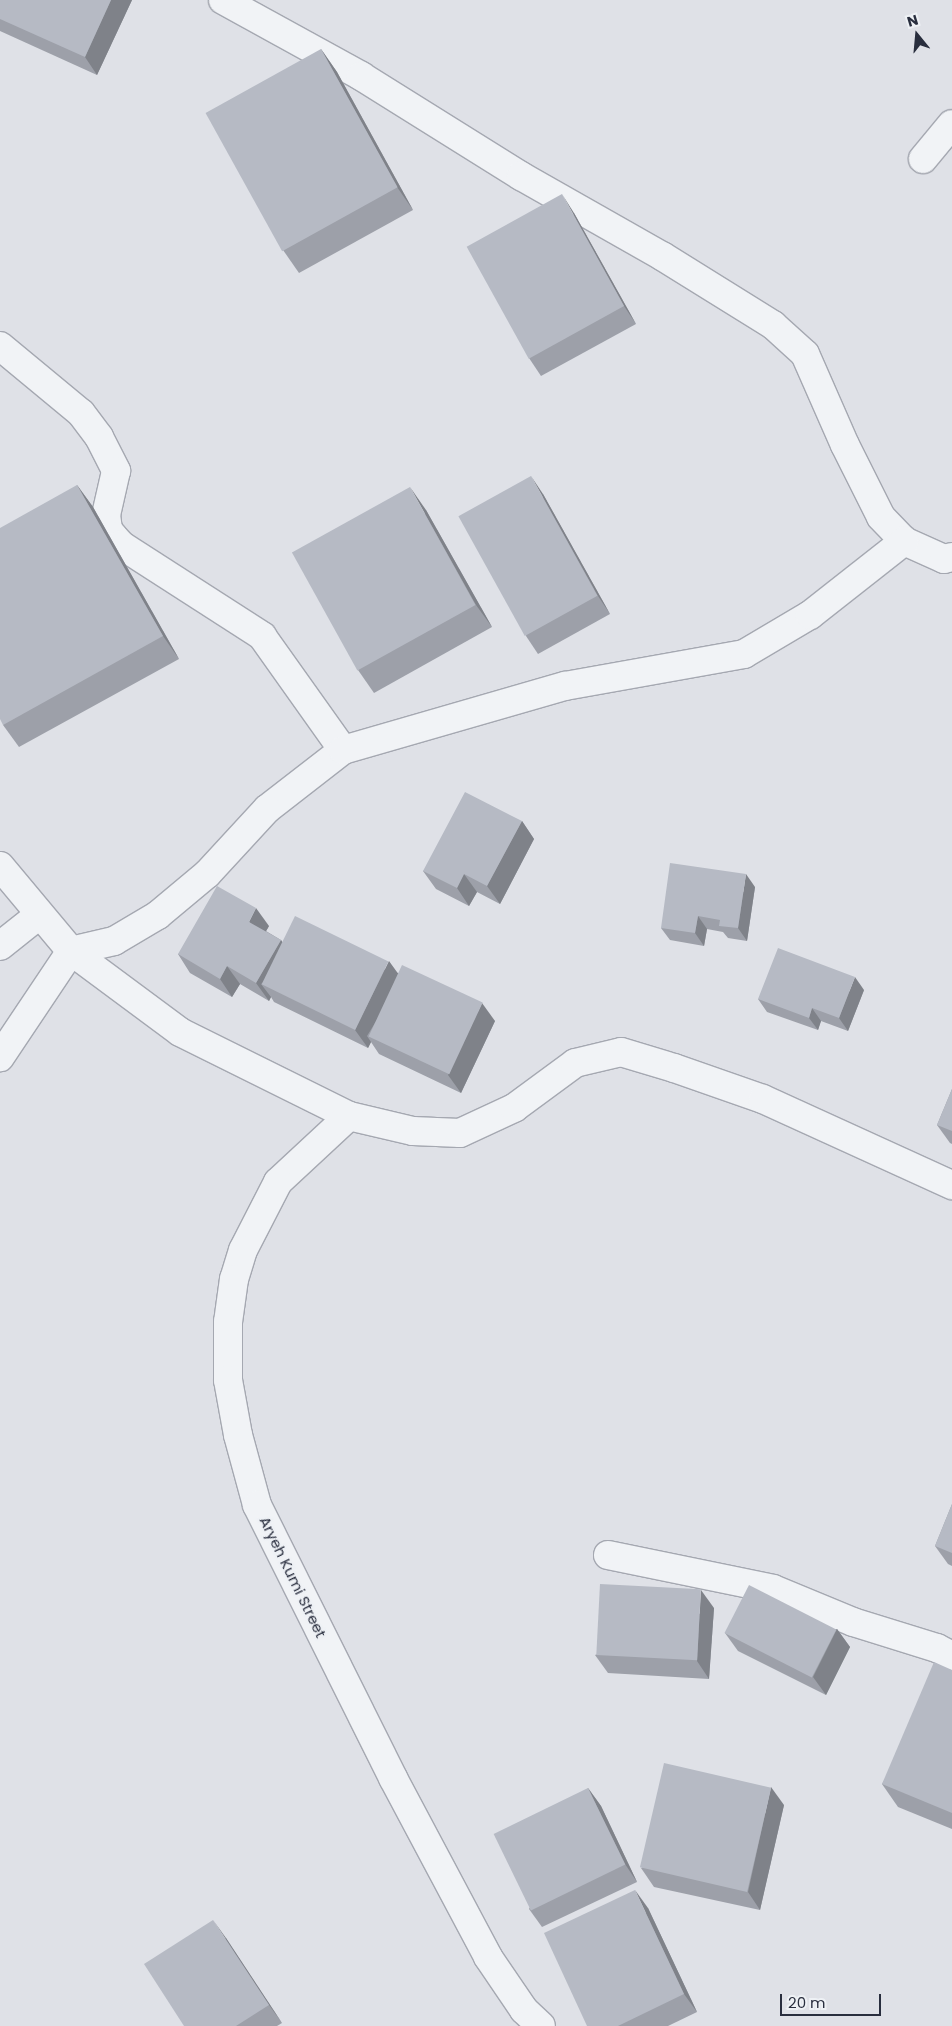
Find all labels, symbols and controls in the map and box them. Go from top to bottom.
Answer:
north arrow [892,10,942,60]
text: N [905,10,921,32]
street label: Aryeh Kumi Street [256,1513,330,1641]
scale bar [782,1984,883,2016]
text: 20 m [788,1992,826,2013]

